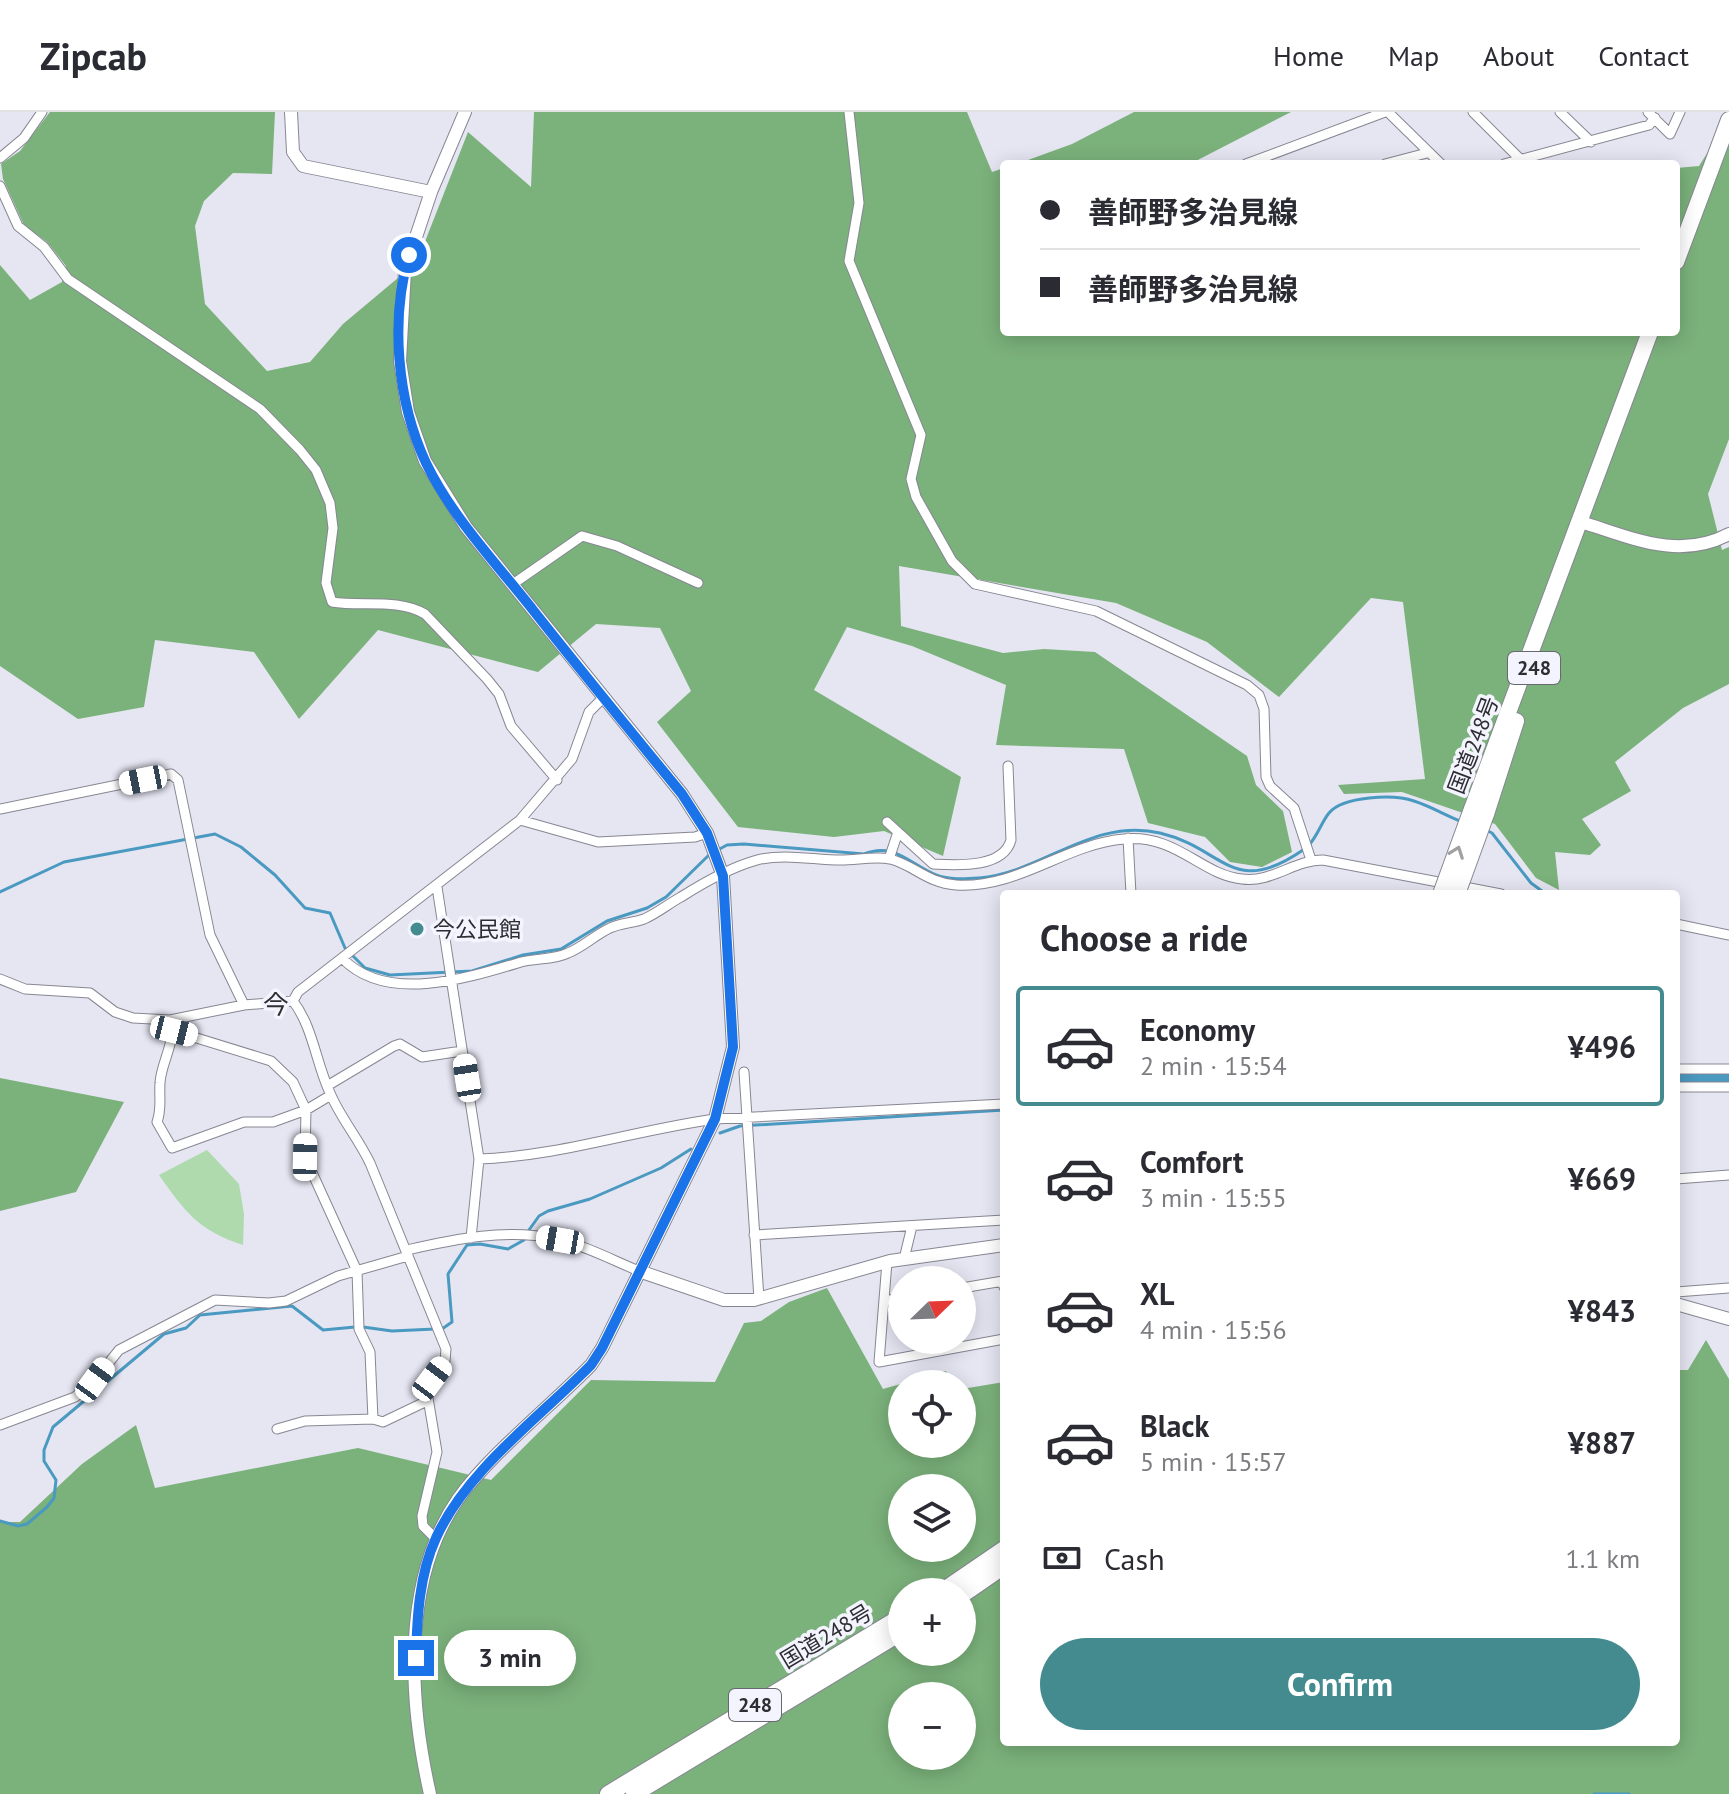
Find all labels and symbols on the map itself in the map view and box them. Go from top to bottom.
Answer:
route start [391,237,427,273]
road number: 248 [1508,652,1560,684]
street label: 国道248号 [1442,692,1504,798]
car [117,764,169,796]
one-way arrow [1447,846,1463,860]
place label: 今公民館 [433,915,521,943]
marker: 今公民館 [408,920,426,938]
district label: 今 [263,988,289,1021]
car [148,1014,200,1048]
car [451,1052,483,1104]
car [293,1133,317,1181]
car [534,1224,586,1256]
north arrow [888,1266,976,1354]
car [408,1353,456,1405]
car [71,1354,119,1406]
street label: 国道248号 [775,1598,877,1674]
callout: 3 min [444,1630,576,1686]
route end [398,1640,434,1676]
road number: 248 [729,1689,781,1721]

